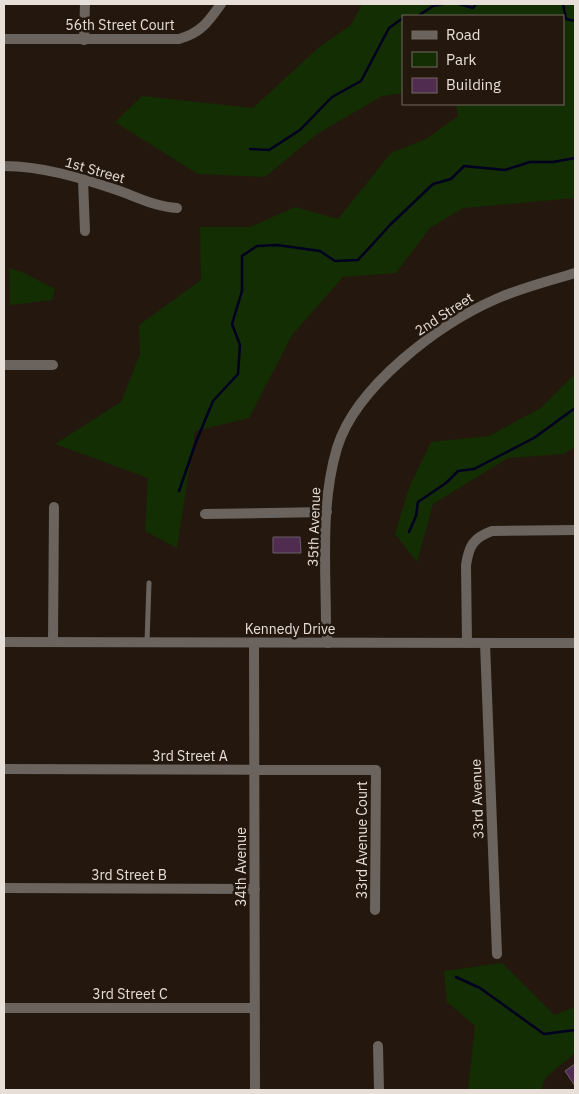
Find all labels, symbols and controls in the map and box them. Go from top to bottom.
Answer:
legend [402,15,564,105]
street label: 56th Street Court [65,16,175,34]
text: Road [446,25,481,44]
text: Park [446,50,476,69]
text: Building [446,75,501,94]
street label: 1st Street [63,153,127,187]
street label: 2nd Street [411,288,477,340]
street label: 35th Avenue [304,487,324,567]
street label: Kennedy Drive [245,620,336,638]
street label: 3rd Street A [152,747,228,765]
street label: 33rd Avenue [467,758,487,839]
street label: 33rd Avenue Court [353,781,371,899]
street label: 34th Avenue [232,827,250,907]
street label: 3rd Street B [91,866,167,884]
street label: 3rd Street C [92,985,168,1003]

